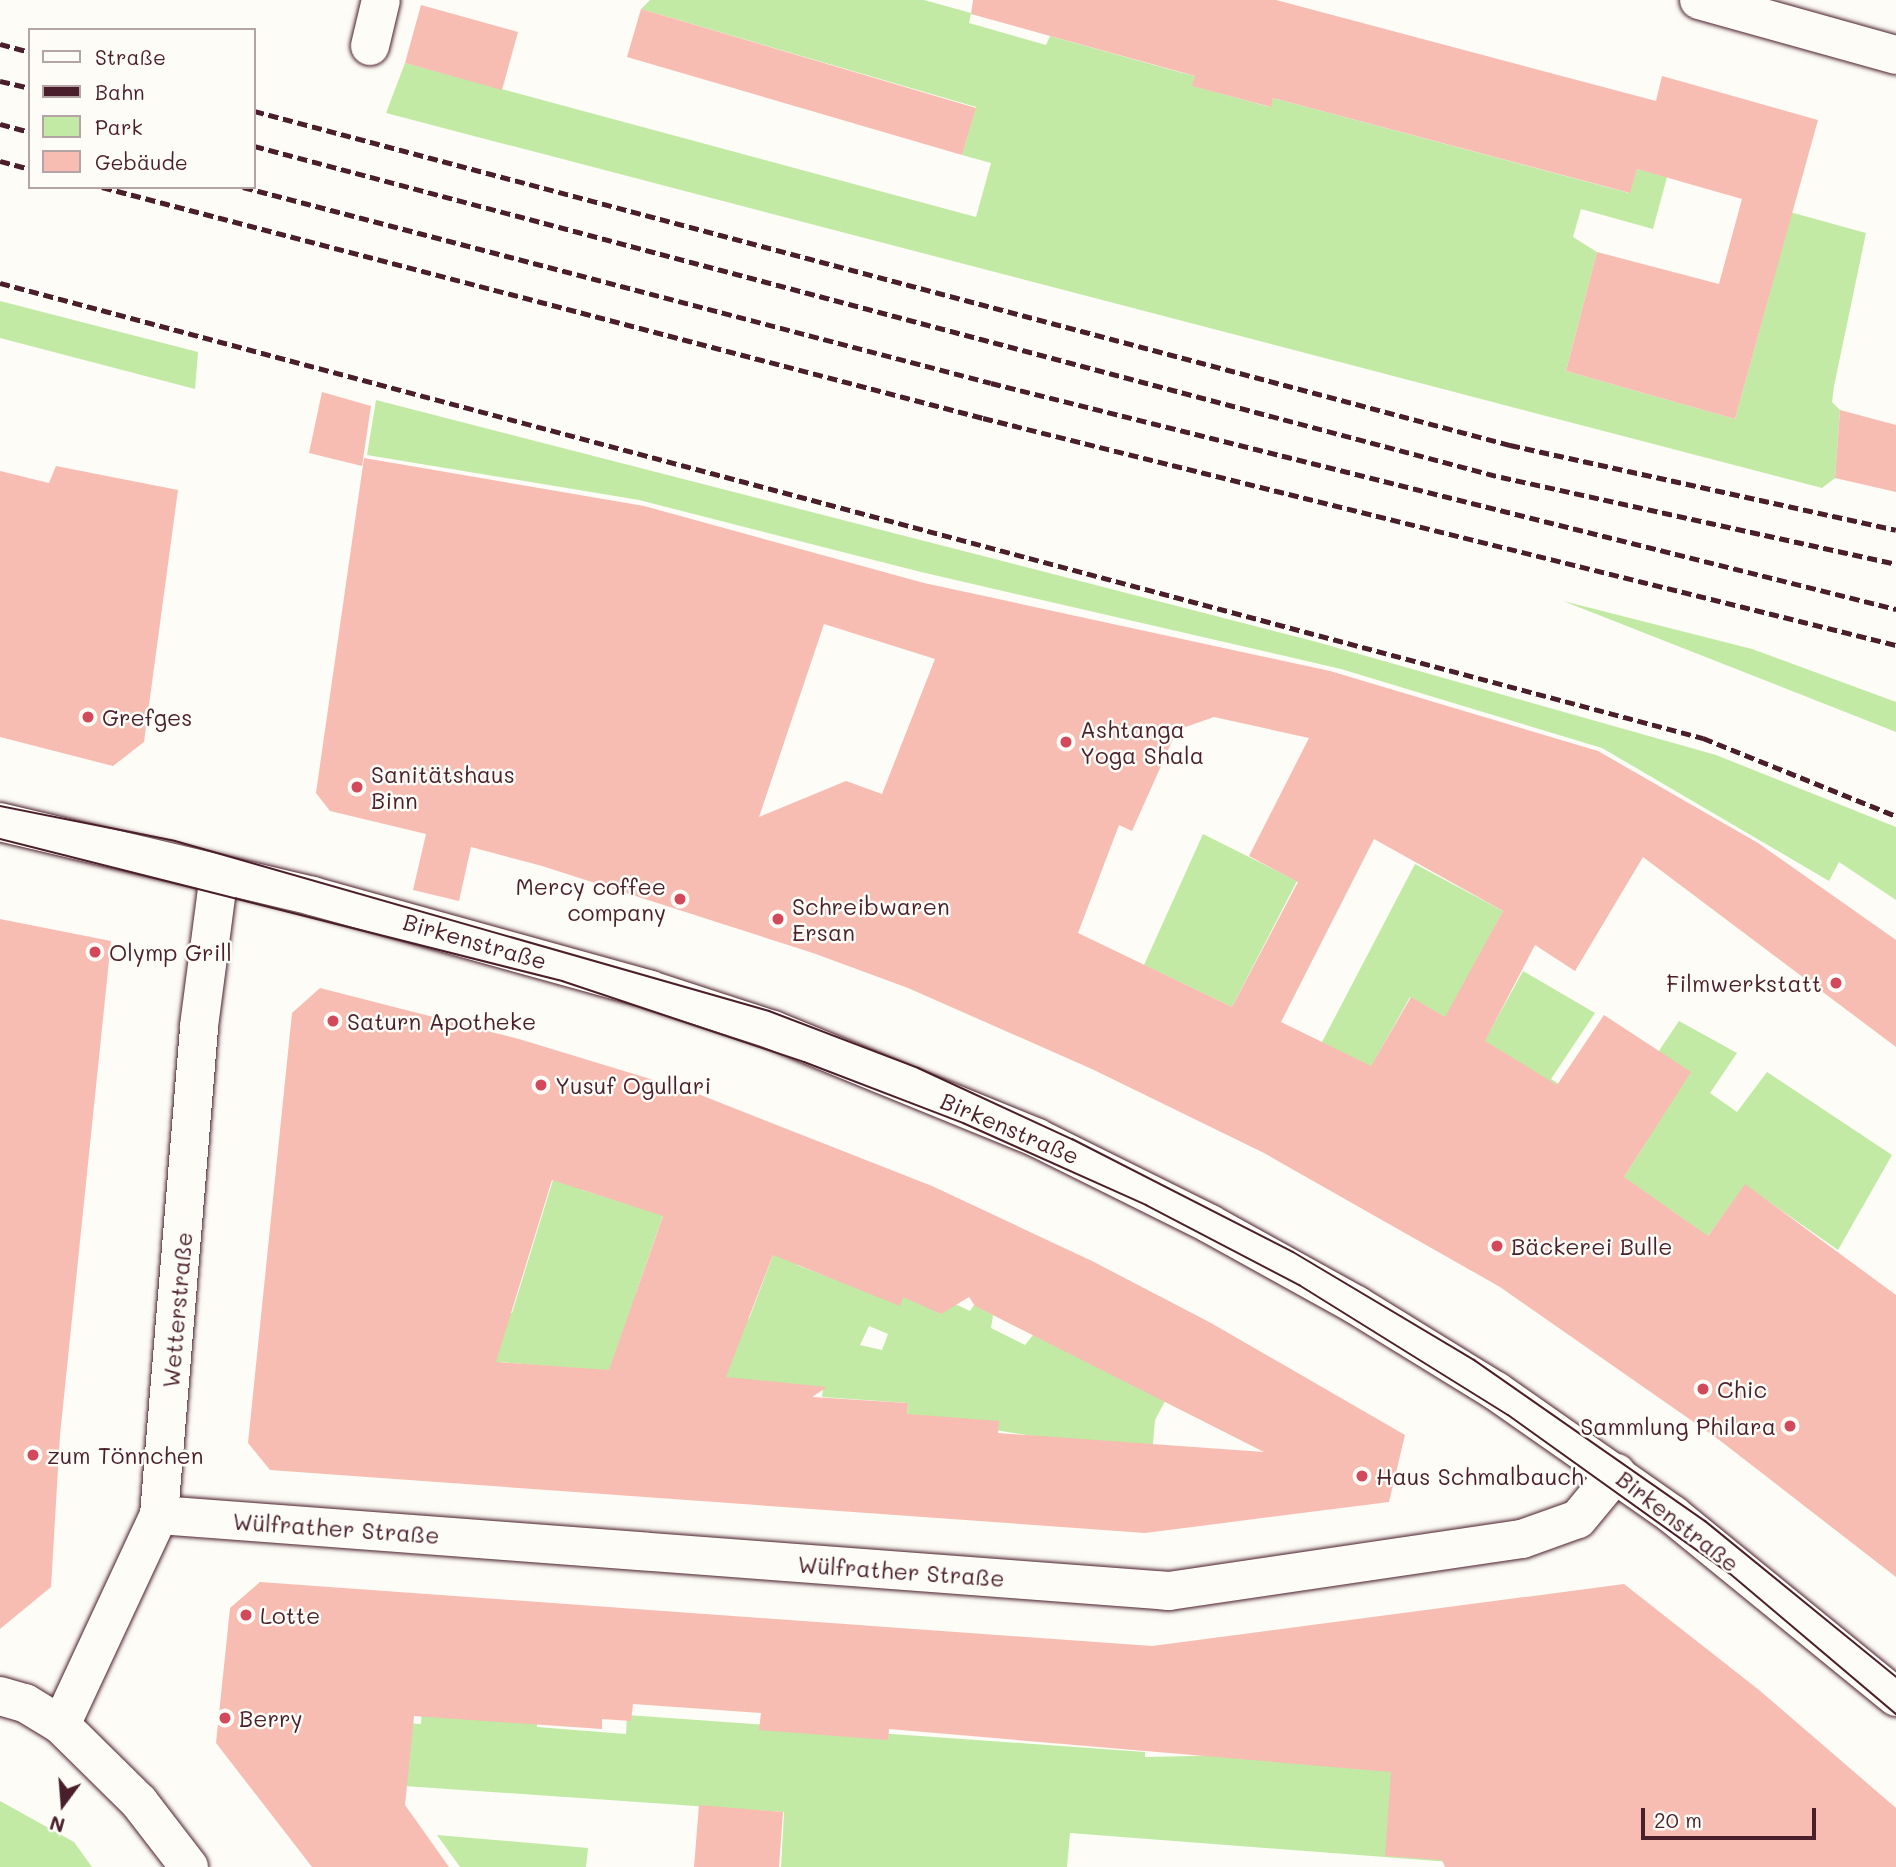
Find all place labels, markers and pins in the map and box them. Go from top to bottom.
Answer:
place label: Grefges [102,703,193,731]
marker: Grefges [80,709,96,725]
place label: Ashtanga Yoga Shala [1080,715,1204,769]
marker: Ashtanga Yoga Shala [1058,734,1074,750]
place label: Sanitätshaus Binn [371,760,515,814]
marker: Sanitätshaus Binn [349,779,365,795]
place label: Mercy coffee company [515,872,666,926]
marker: Mercy coffee company [672,891,688,907]
place label: Schreibwaren Ersan [792,892,950,946]
marker: Schreibwaren Ersan [770,911,786,927]
place label: Olymp Grill [109,938,232,966]
marker: Olymp Grill [87,944,103,960]
place label: Filmwerkstatt [1666,969,1822,997]
marker: Filmwerkstatt [1828,975,1844,991]
place label: Saturn Apotheke [347,1007,536,1035]
marker: Saturn Apotheke [325,1013,341,1029]
place label: Yusuf Ogullari [555,1071,711,1099]
marker: Yusuf Ogullari [533,1077,549,1093]
place label: Bäckerei Bulle [1511,1232,1672,1260]
marker: Bäckerei Bulle [1489,1238,1505,1254]
place label: Chic [1717,1375,1767,1403]
marker: Chic [1695,1381,1711,1397]
place label: Sammlung Philara [1580,1412,1776,1440]
marker: Sammlung Philara [1782,1418,1798,1434]
place label: zum Tönnchen [47,1441,203,1469]
marker: zum Tönnchen [25,1447,41,1463]
place label: Haus Schmalbauch [1376,1462,1584,1490]
marker: Haus Schmalbauch [1354,1468,1370,1484]
place label: Lotte [260,1601,320,1629]
marker: Lotte [238,1607,254,1623]
place label: Berry [239,1704,303,1732]
marker: Berry [217,1710,233,1726]

